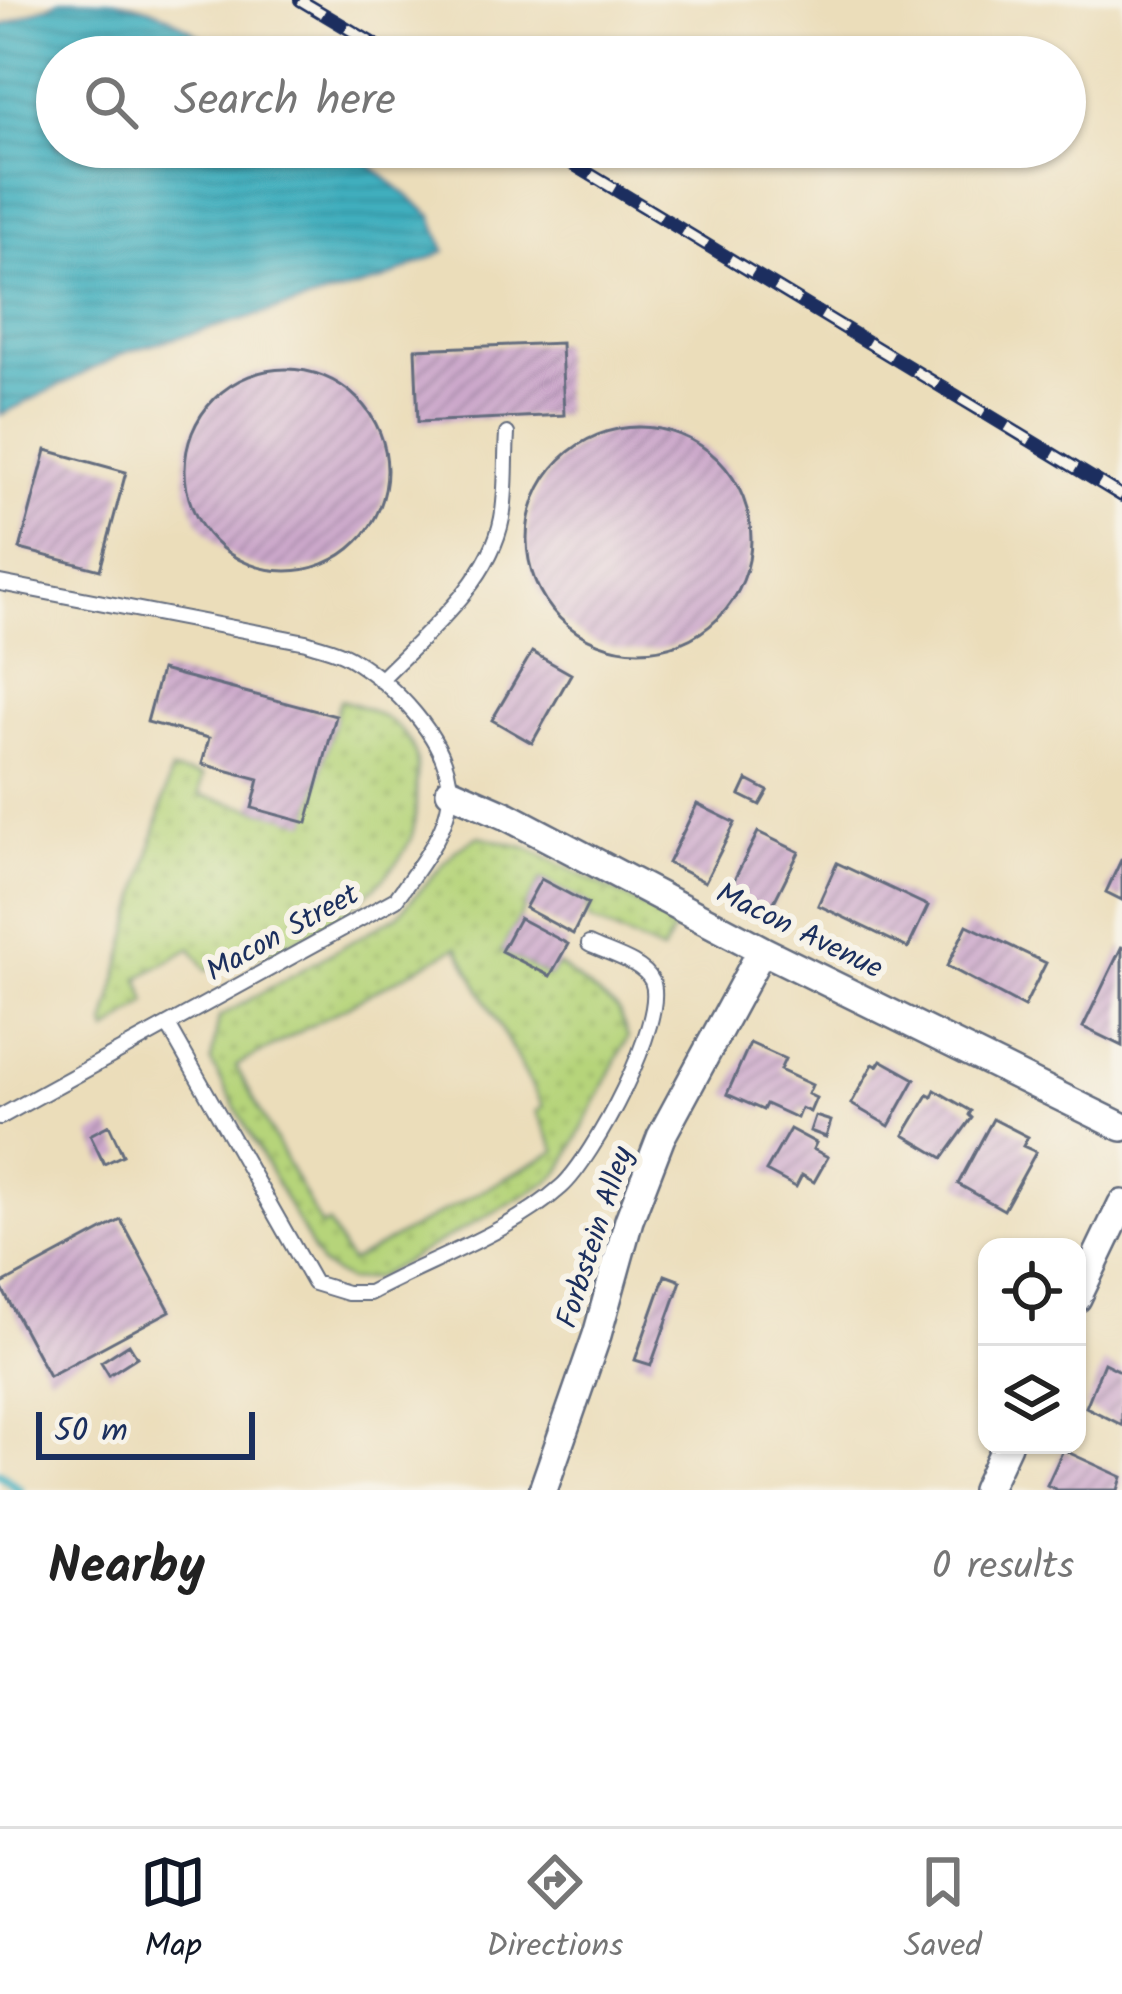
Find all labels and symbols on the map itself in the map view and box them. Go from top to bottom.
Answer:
street label: Macon Avenue [707,871,891,993]
street label: Macon Street [198,872,369,996]
street label: Forbstein Alley [544,1140,648,1335]
scale bar [36,1406,255,1459]

